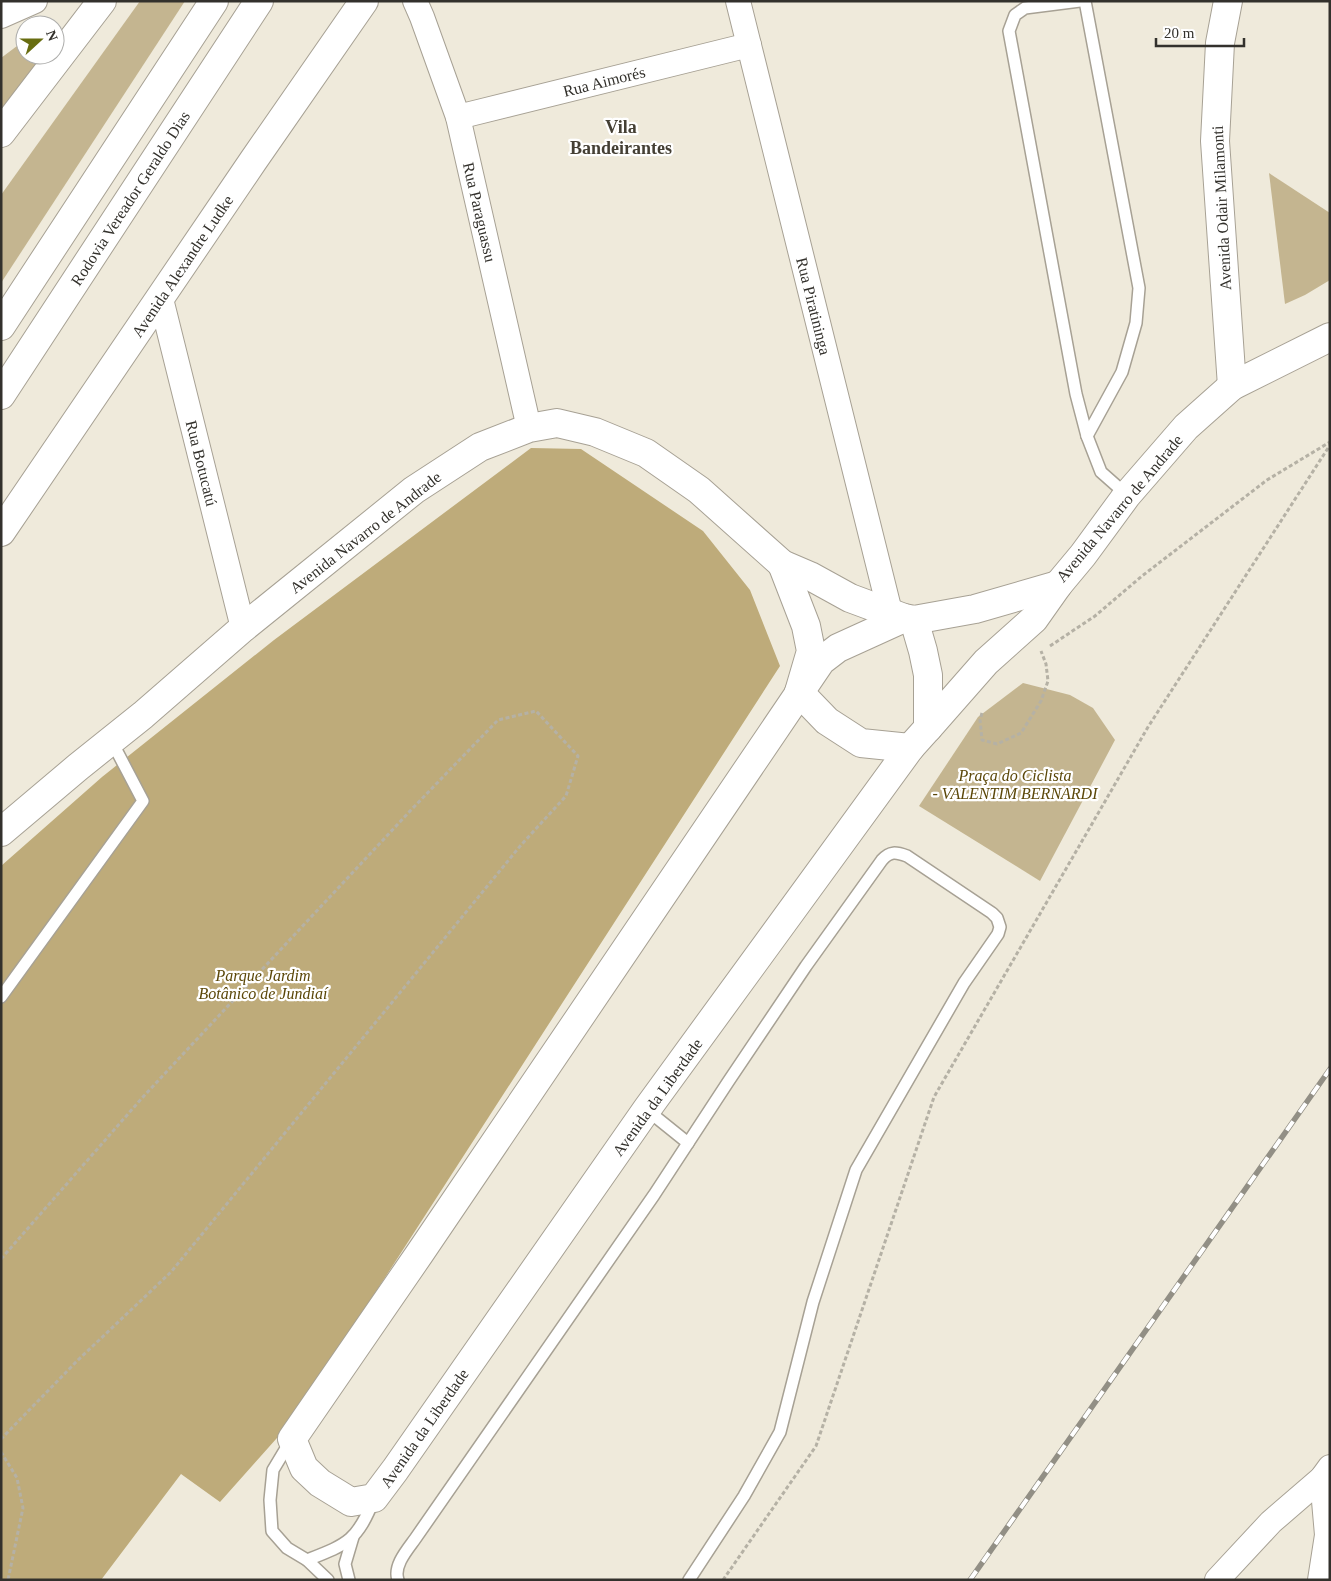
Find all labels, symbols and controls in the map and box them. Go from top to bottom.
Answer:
north arrow [15,15,65,65]
scale bar [1156,15,1244,47]
text: 20 m [1164,25,1195,41]
text: N [43,28,60,43]
street label: Rua Aimorés [561,63,647,100]
street label: Rodovia Vereador Geraldo Dias [68,108,193,289]
district label: Vila Bandeirantes [570,117,672,158]
street label: Avenida Odair Milamonti [1209,125,1234,291]
street label: Rua Paraguassu [459,161,499,264]
street label: Avenida Alexandre Ludke [128,192,236,341]
street label: Rua Piratininga [792,256,834,357]
street label: Rua Botucatú [183,419,220,508]
street label: Avenida Navarro de Andrade [1053,431,1186,585]
street label: Avenida Navarro de Andrade [287,468,444,597]
park label: Praça do Ciclista - VALENTIM BERNARDI [932,767,1098,802]
park label: Parque Jardim Botânico de Jundiaí [199,967,329,1002]
street label: Avenida da Liberdade [609,1035,706,1159]
street label: Avenida da Liberdade [377,1366,472,1491]

